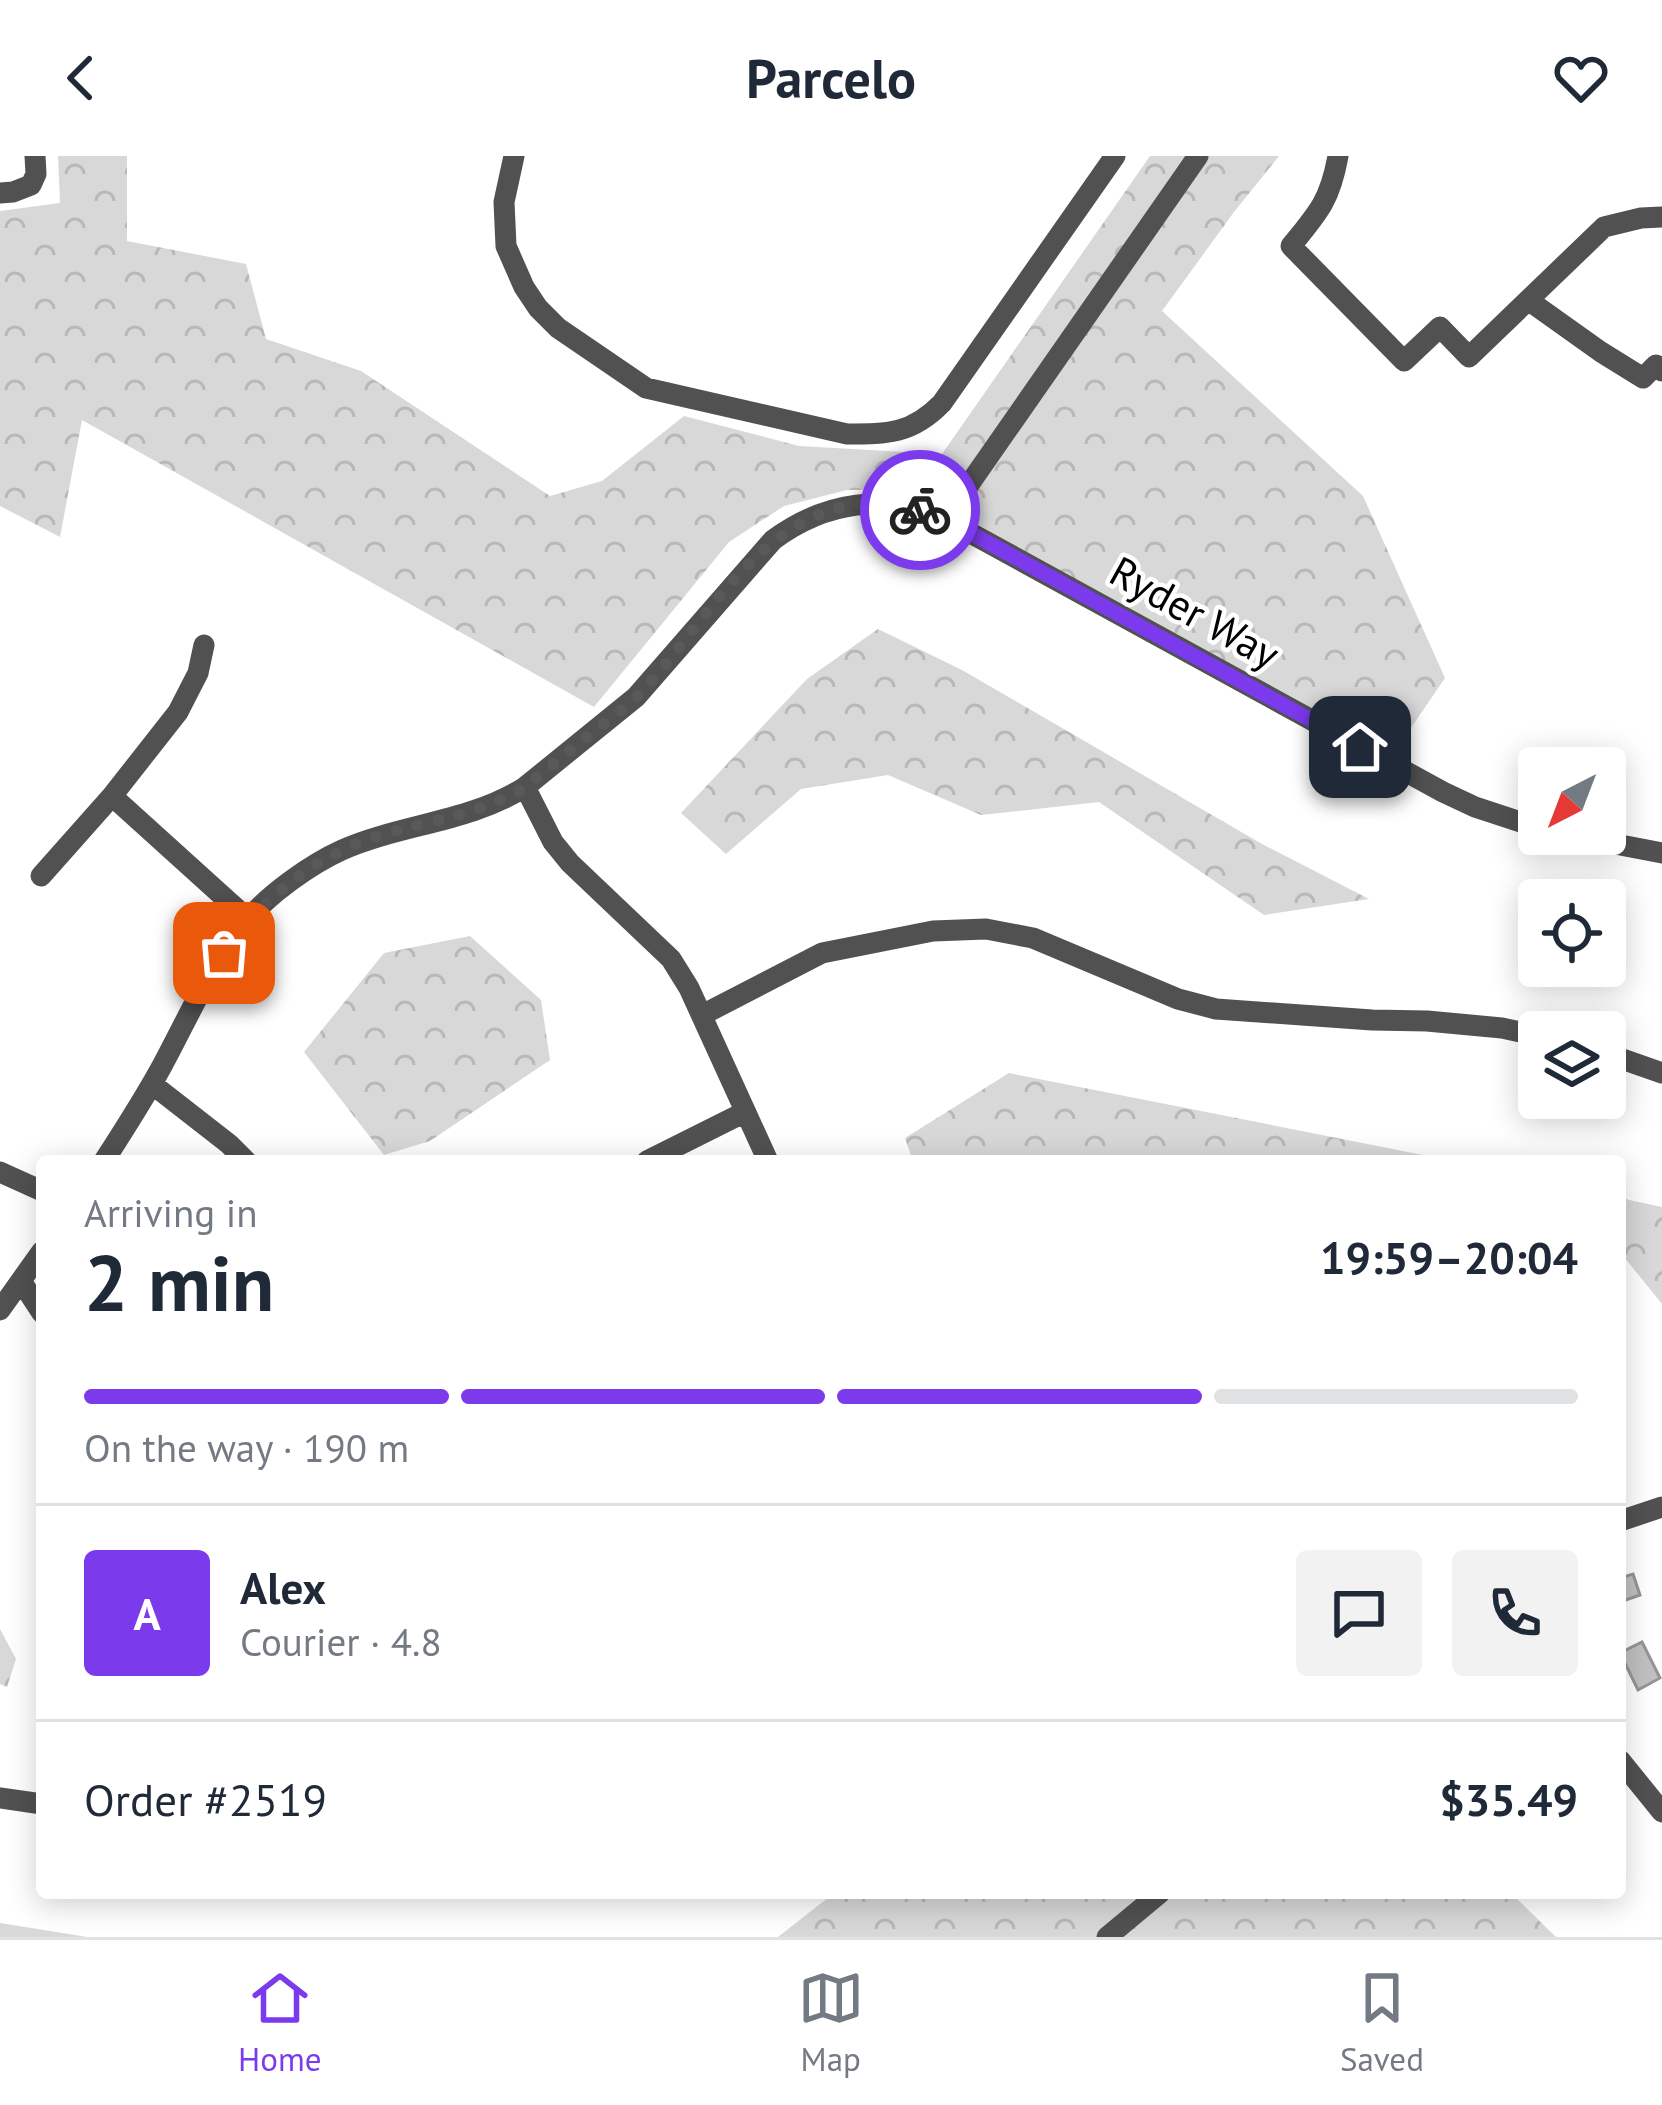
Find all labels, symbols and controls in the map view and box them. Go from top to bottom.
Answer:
text: Parcelo [746,43,916,113]
icon: back [48,45,114,111]
icon: heart [1548,45,1614,111]
courier [860,450,980,570]
icon: bike [887,477,953,543]
street label: Ryder Way [1101,543,1290,681]
pin [1309,696,1411,798]
icon: home [1327,714,1393,780]
north arrow [1518,747,1626,855]
map controls [1518,747,1626,1119]
button: locate [1518,879,1626,987]
pin [173,902,275,1004]
icon: bag [191,920,257,986]
button: layers [1518,1011,1626,1119]
text: Arriving in [84,1187,258,1238]
text: 19:59–20:04 [1320,1228,1578,1286]
text: 2 min [84,1232,274,1333]
text: On the way · 190 m [84,1422,409,1473]
button: chat [1296,1550,1422,1676]
button: phone [1452,1550,1578,1676]
text: Alex [240,1558,326,1616]
text: A [133,1584,161,1642]
text: Courier · 4.8 [240,1616,442,1667]
text: Order #2519 [84,1770,327,1828]
text: $35.49 [1439,1770,1578,1828]
tab: Home [238,1965,322,2080]
tab: Map [798,1965,864,2080]
tab: Saved [1340,1965,1424,2080]

